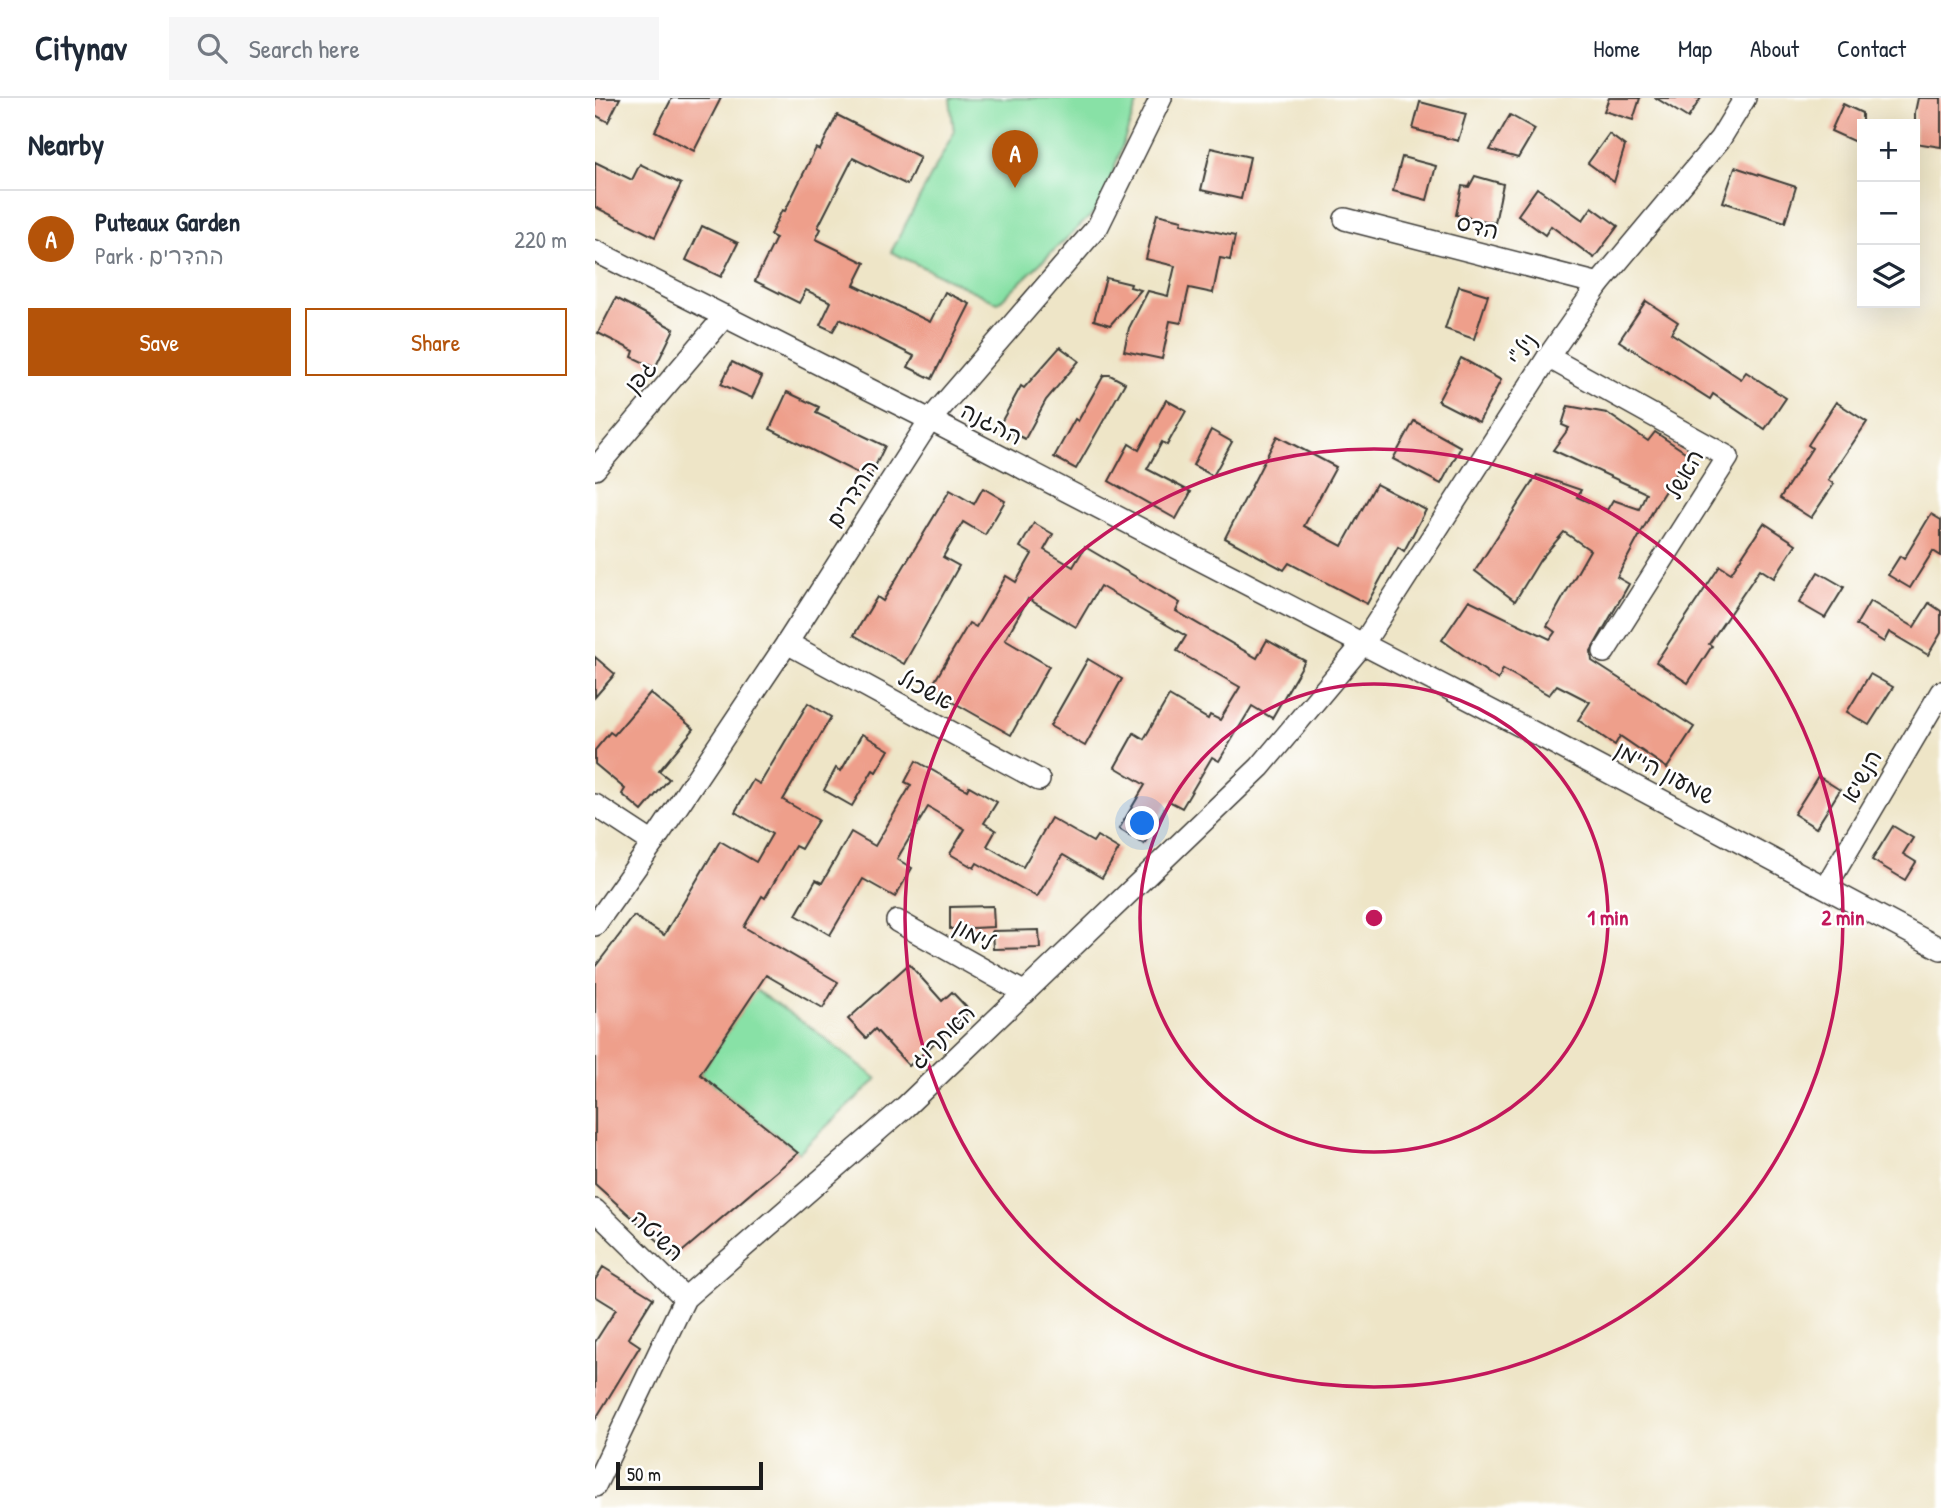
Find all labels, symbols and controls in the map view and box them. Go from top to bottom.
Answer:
search box [169,17,659,80]
text: Citynav [35,26,127,70]
icon: search [193,29,231,67]
text: Search here [249,31,360,66]
text: Home [1593,32,1640,64]
text: Map [1678,32,1712,64]
text: About [1750,32,1799,64]
text: Contact [1837,32,1906,64]
map controls [1857,119,1920,308]
button: + [1857,119,1920,182]
text: Nearby [28,124,104,164]
pin: A [992,130,1038,188]
button: − [1857,182,1920,245]
text: Puteaux Garden [95,204,240,239]
street label: הדס [1454,206,1502,246]
text: A [45,224,57,255]
text: 220 m [514,224,567,255]
text: Park · ההדרים [95,240,224,271]
button: layers [1857,245,1920,308]
button: Save [28,308,291,376]
button: Share [305,308,567,376]
street label: ניל"י [1500,327,1544,371]
street label: גפן [617,353,663,399]
street label: ההגנה [956,394,1028,452]
street label: האשל [1658,443,1710,505]
street label: ההדרים [819,453,885,533]
street label: אשכול [893,662,959,716]
street label: שמעון היימן [1610,733,1720,811]
street label: הנשיא [1833,744,1889,808]
your location [1125,806,1159,840]
text: 1 min [1588,903,1628,932]
text: 2 min [1821,903,1865,932]
centre of rings [1362,906,1386,930]
street label: לימון [949,910,1000,958]
street label: האתרוג [902,997,982,1075]
street label: השיטה [625,1202,691,1268]
scale bar [616,1459,763,1491]
text: 50 m [627,1461,661,1487]

